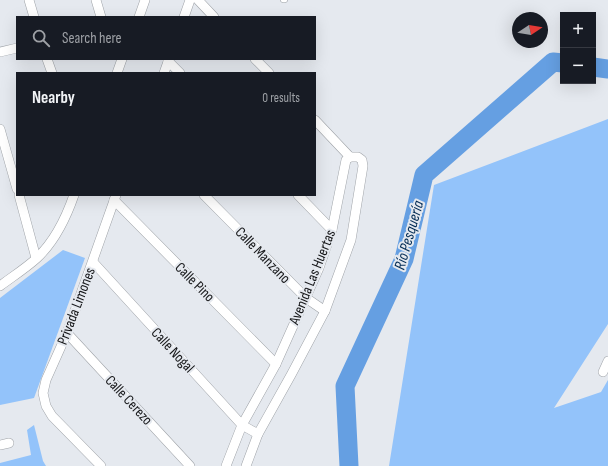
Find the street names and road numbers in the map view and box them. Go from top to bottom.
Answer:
street label: Calle Manzano [231,223,294,288]
street label: Avenida Las Huertas [284,227,340,328]
street label: Calle Pino [171,258,219,306]
street label: Privada Limones [53,265,100,348]
street label: Calle Nogal [147,324,198,377]
street label: Calle Cerezo [101,371,157,429]

